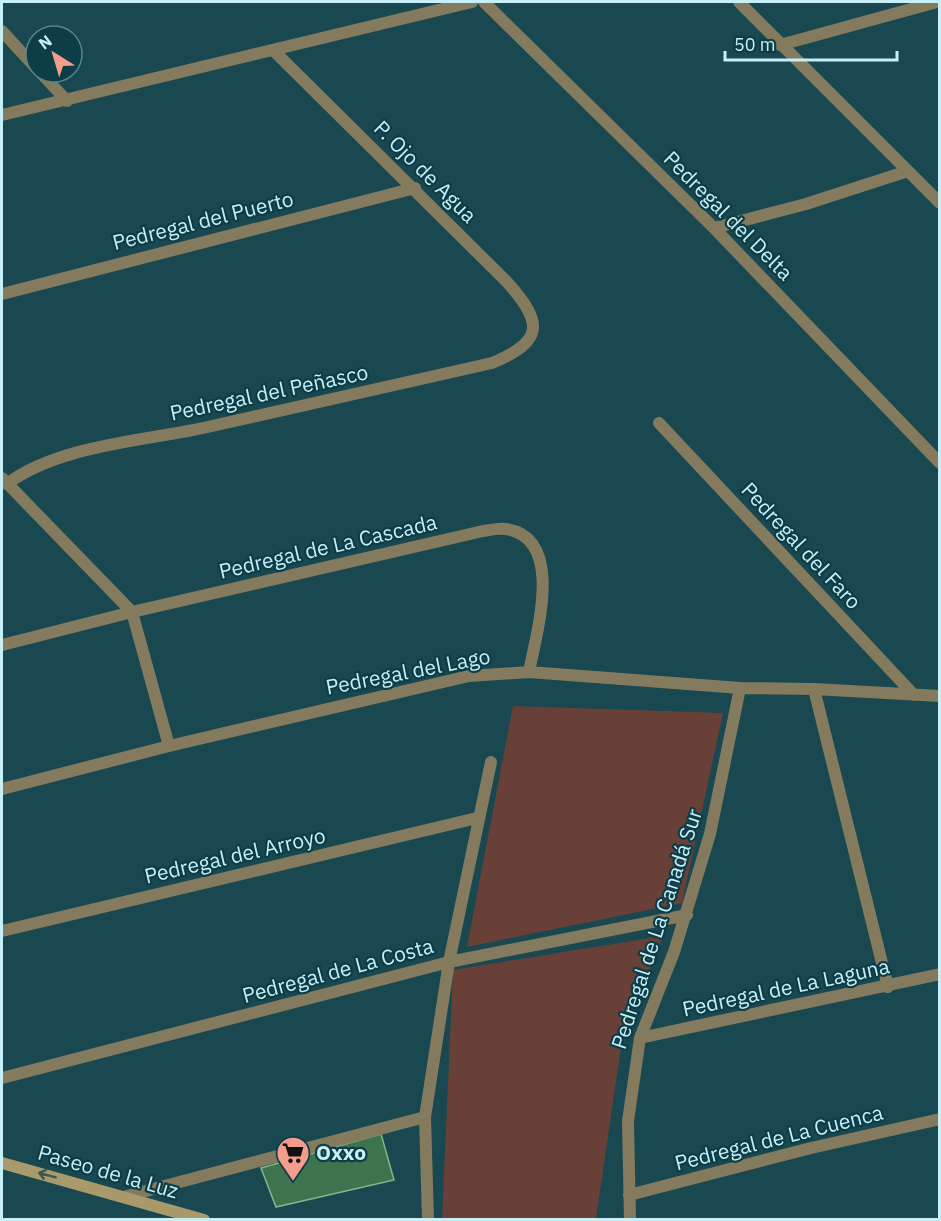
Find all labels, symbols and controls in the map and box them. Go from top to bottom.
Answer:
north arrow [24,24,84,84]
scale bar [725,24,898,62]
text: N [34,31,56,53]
text: 50 m [734,33,776,56]
street label: P. Ojo de Agua [368,114,483,229]
street label: Pedregal del Delta [658,144,800,286]
street label: Pedregal del Puerto [109,184,296,256]
street label: Pedregal del Peñasco [167,357,370,427]
street label: Pedregal del Faro [736,476,868,615]
street label: Pedregal de La Cascada [216,507,440,585]
street label: Pedregal del Lago [323,641,492,701]
street label: Pedregal de La Canadá Sur [604,805,708,1052]
street label: Pedregal del Arroyo [141,821,328,889]
street label: Pedregal de La Costa [239,931,436,1009]
street label: Pedregal de La Laguna [680,951,892,1023]
street label: Pedregal de La Cuenca [672,1098,886,1176]
supermarket icon: Oxxo [275,1135,311,1182]
street label: Paseo de la Luz [35,1138,182,1205]
place label: Oxxo [316,1138,366,1166]
one-way arrow [38,1168,57,1180]

